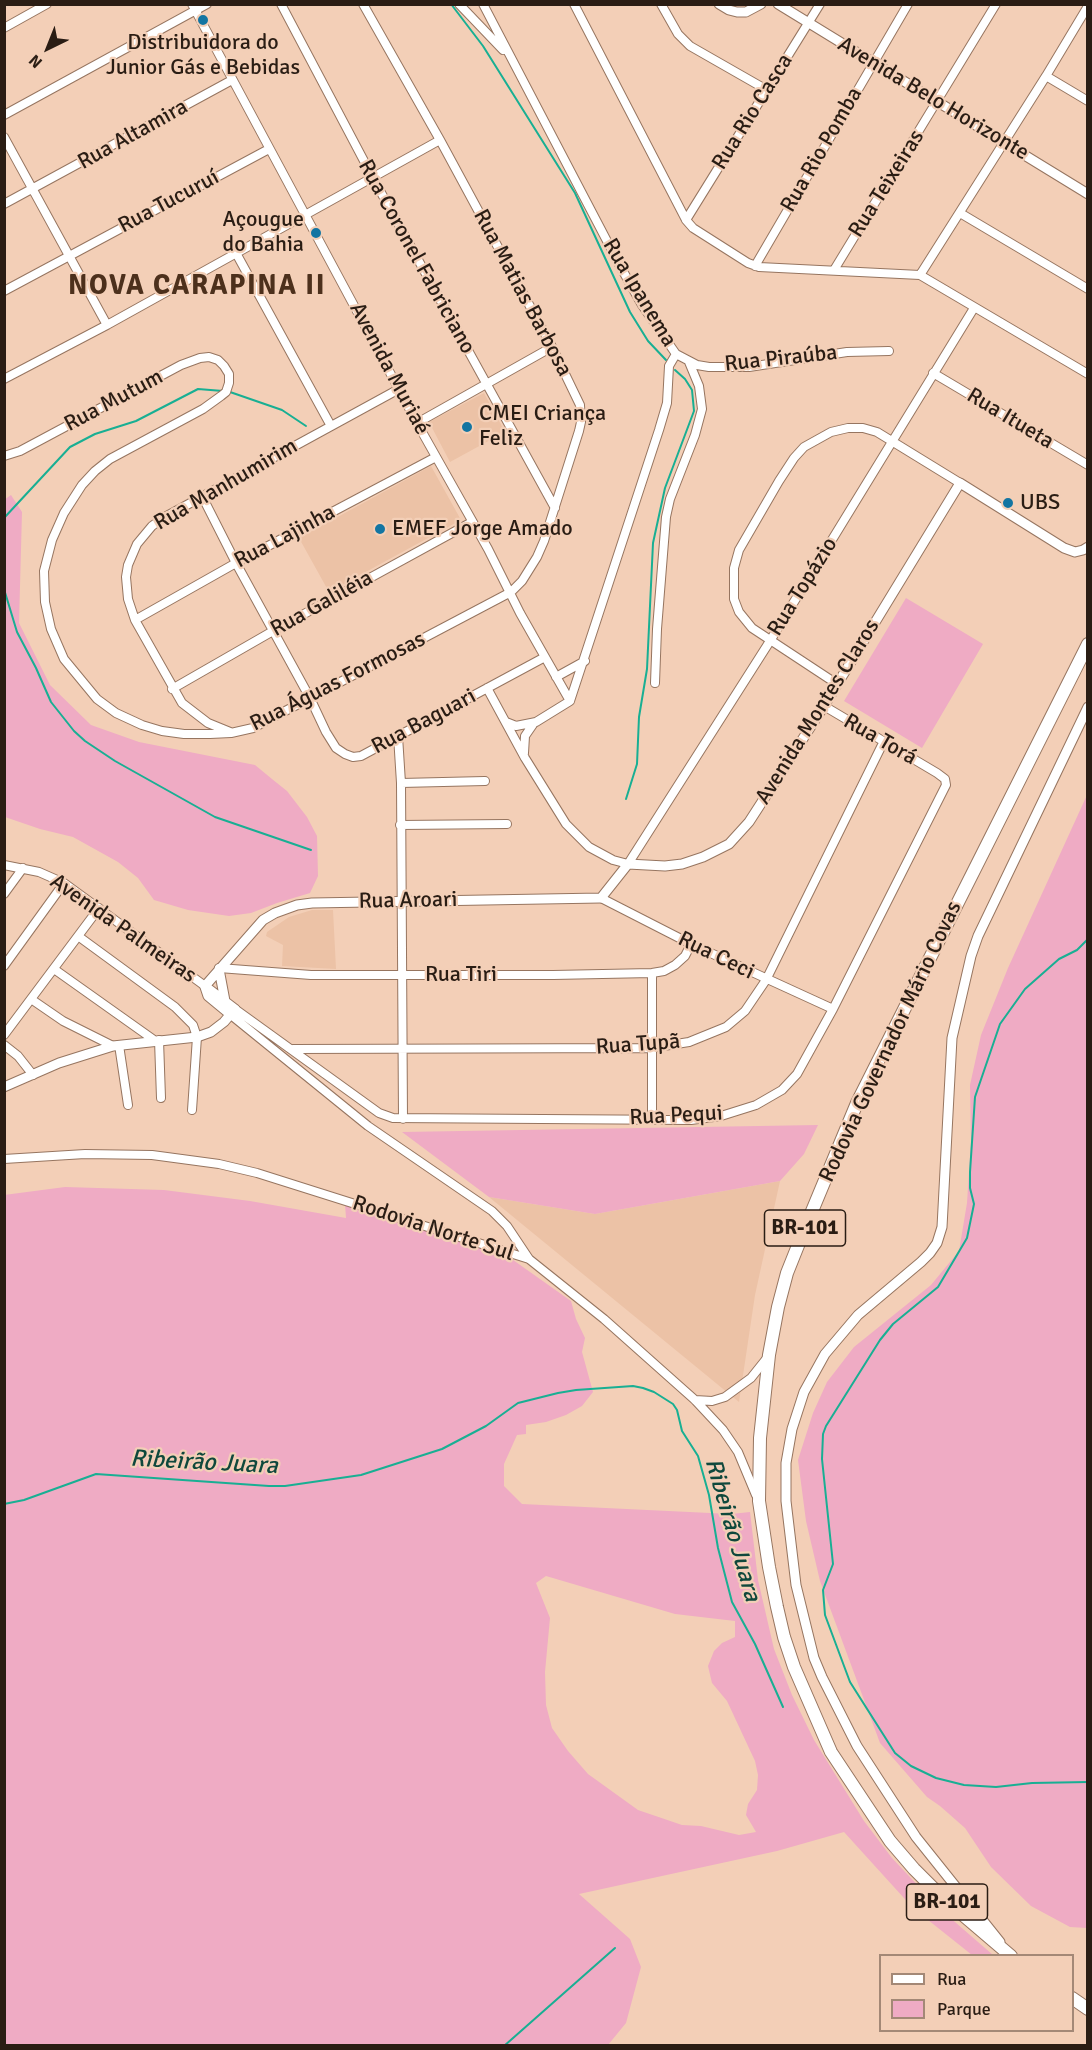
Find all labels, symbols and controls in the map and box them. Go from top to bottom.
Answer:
marker: Distribuidora do Junior Gás e Bebidas [196,13,210,27]
north arrow [18,18,78,78]
place label: Distribuidora do Junior Gás e Bebidas [106,30,300,82]
street label: Avenida Belo Horizonte [833,31,1033,167]
street label: Rua Rio Casca [707,49,799,175]
text: N [25,50,47,72]
street label: Rua Rio Pomba [776,83,868,217]
street label: Rua Altamira [73,94,193,176]
street label: Rua Teixeiras [843,125,931,243]
street label: Rua Coronel Fabriciano [352,155,480,359]
street label: Rua Tucuruí [114,164,224,240]
street label: Rua Matias Barbosa [467,205,577,381]
place label: Açougue do Bahia [222,207,304,258]
marker: Açougue do Bahia [309,226,323,240]
street label: Rua Ipanema [596,234,682,352]
district label: NOVA CARAPINA II [68,270,326,304]
street label: Avenida Muriaé [343,298,435,440]
street label: Rua Piraúba [723,340,839,378]
street label: Rua Mutum [60,364,168,438]
street label: Rua Itueta [962,383,1058,455]
place label: CMEI Criança Feliz [479,401,606,452]
marker: CMEI Criança Feliz [460,420,474,434]
street label: Rua Manhumirim [150,433,302,537]
place label: UBS [1020,490,1060,516]
marker: UBS [1001,496,1015,510]
street label: Rua Lajinha [230,499,340,575]
place label: EMEF Jorge Amado [392,516,573,542]
marker: EMEF Jorge Amado [373,522,387,536]
street label: Rua Topázio [762,533,844,641]
street label: Rua Galiléia [266,565,378,643]
street label: Avenida Montes Claros [750,615,886,809]
street label: Rua Águas Formosas [246,626,430,738]
street label: Rua Baguari [367,683,481,761]
street label: Rua Torá [839,708,921,772]
street label: Avenida Palmeiras [45,869,201,989]
street label: Rua Aroari [358,887,458,915]
street label: Rodovia Governador Mário Covas [814,897,968,1187]
street label: Rua Ceci [674,926,758,986]
street label: Rua Tiri [425,962,497,988]
street label: Rua Tupã [595,1029,681,1061]
street label: Rua Pequi [629,1100,723,1132]
street label: Rodovia Norte Sul [349,1190,517,1268]
road number: BR-101 [764,1210,846,1246]
water label: Ribeirão Juara [130,1445,278,1481]
water label: Ribeirão Juara [698,1455,766,1605]
road number: BR-101 [906,1884,988,1920]
legend [879,1954,1074,2032]
text: Rua [937,1968,966,1990]
text: Parque [937,1998,991,2020]

